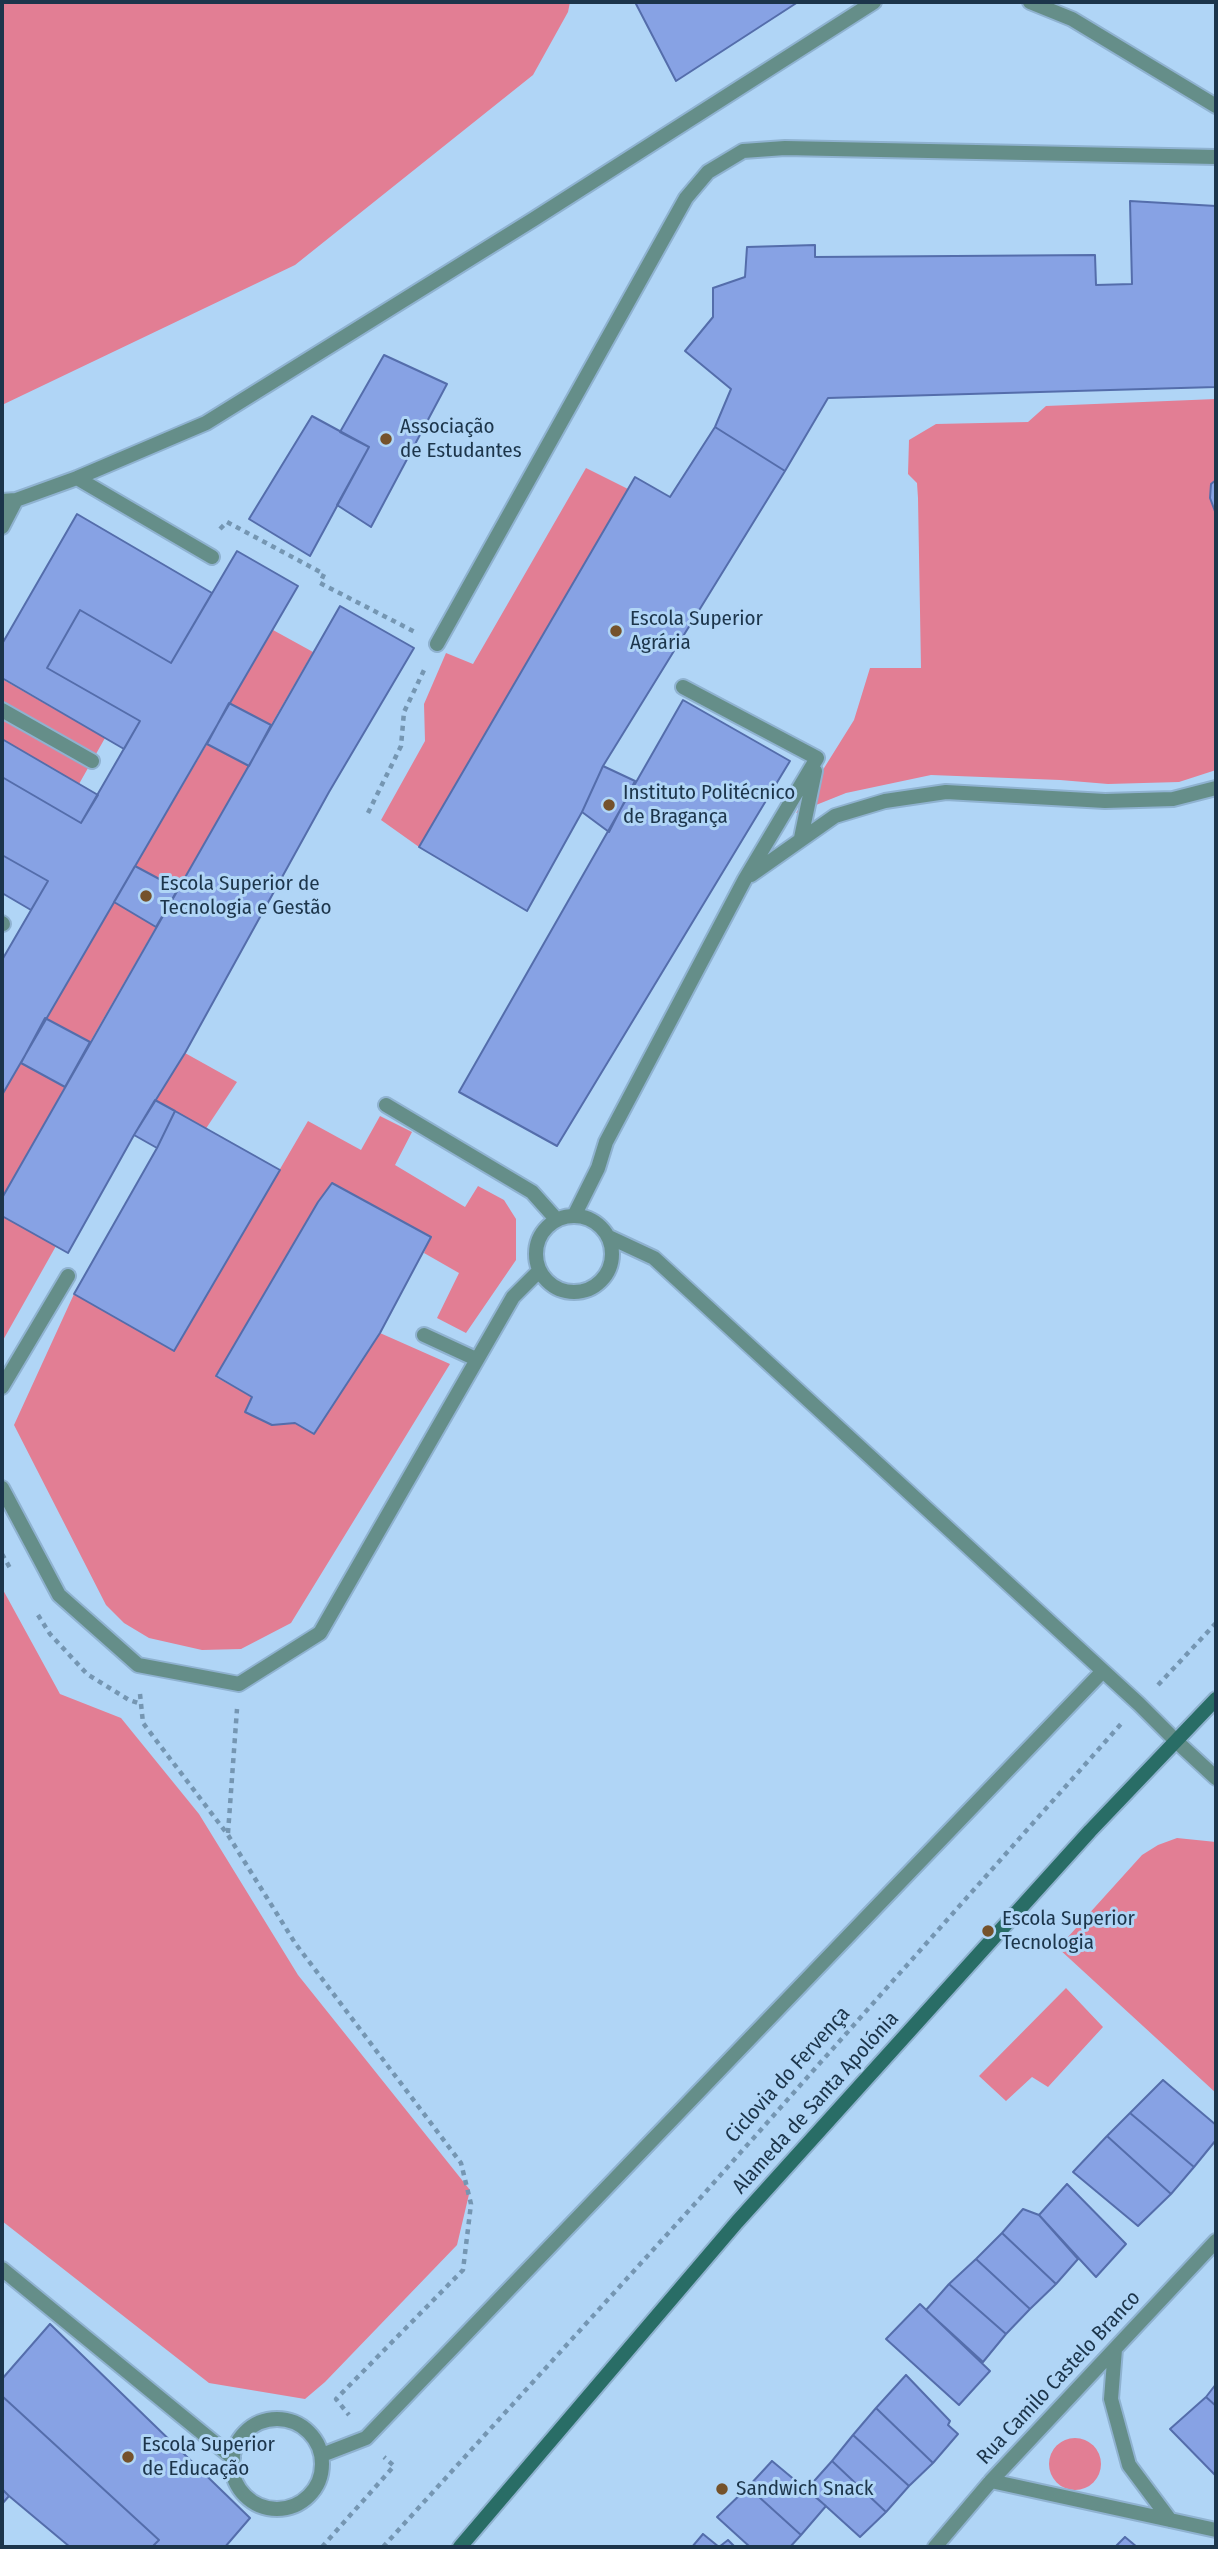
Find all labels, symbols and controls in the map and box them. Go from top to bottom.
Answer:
place label: Associação de Estudantes [400,414,522,464]
marker: Associação de Estudantes [378,431,394,447]
place label: Escola Superior Agrária [630,606,763,656]
marker: Escola Superior Agrária [608,623,624,639]
place label: Instituto Politécnico de Bragança [623,780,795,830]
marker: Instituto Politécnico de Bragança [601,797,617,813]
place label: Escola Superior de Tecnologia e Gestão [160,871,332,921]
marker: Escola Superior de Tecnologia e Gestão [138,888,154,904]
place label: Escola Superior Tecnologia [1002,1906,1135,1956]
marker: Escola Superior Tecnologia [980,1923,996,1939]
street label: Ciclovia do Fervença [720,2002,856,2148]
street label: Alameda de Santa Apolónia [728,2007,904,2199]
street label: Rua Camilo Castelo Branco [972,2286,1146,2470]
place label: Escola Superior de Educação [142,2432,275,2482]
marker: Escola Superior de Educação [120,2449,136,2465]
place label: Sandwich Snack [736,2476,874,2502]
marker: Sandwich Snack [714,2481,730,2497]

